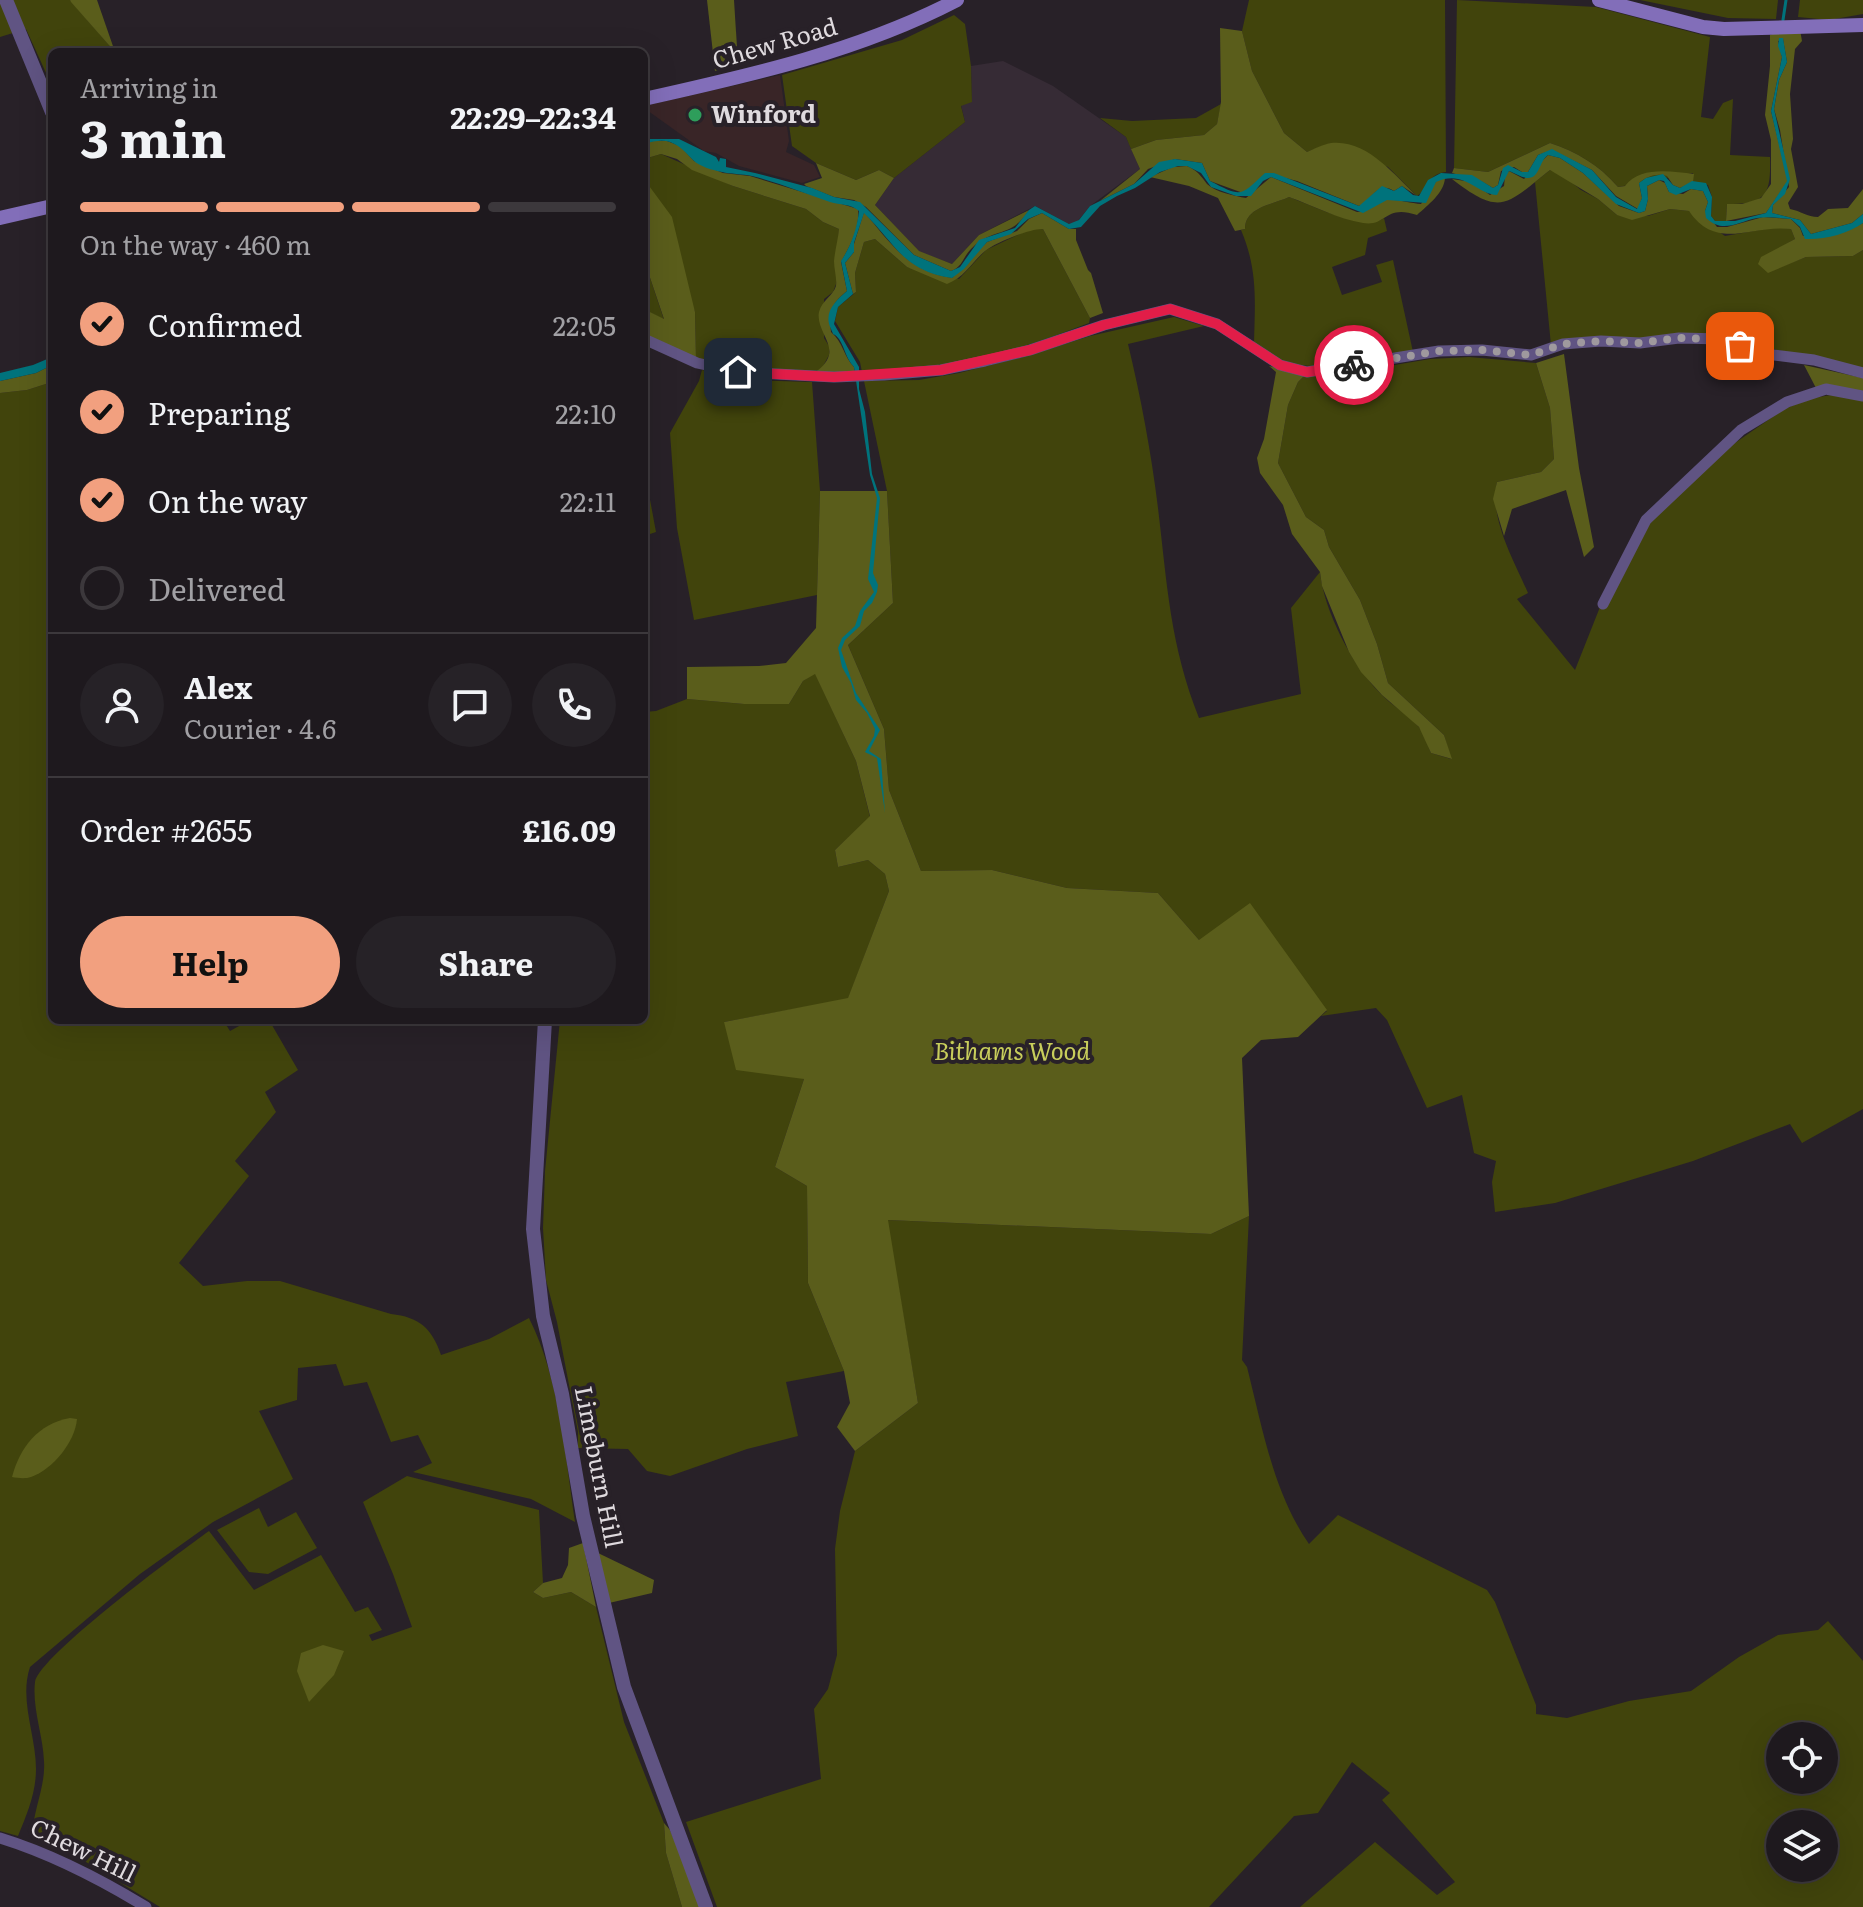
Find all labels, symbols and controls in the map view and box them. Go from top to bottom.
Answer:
street label: Chew Road [708,7,841,76]
text: Arriving in [80,67,218,106]
text: 22:29–22:34 [450,94,616,138]
place label: Winford [711,95,816,130]
text: 3 min [80,97,226,174]
marker: Winford [686,106,704,124]
text: On the way · 460 m [80,224,311,263]
icon: check [80,302,124,346]
text: Confirmed [148,302,302,346]
text: 22:05 [553,305,616,344]
pin [1706,312,1774,380]
icon: bag [1718,324,1762,368]
courier [1314,325,1394,405]
pin [704,338,772,406]
icon: bike [1332,343,1376,387]
icon: home [716,350,760,394]
icon: check [80,390,124,434]
text: Preparing [148,390,290,434]
text: 22:10 [555,393,616,432]
icon: check [80,478,124,522]
text: On the way [148,478,307,522]
text: 22:11 [560,481,616,520]
text: Delivered [148,566,285,610]
button: person [80,663,164,747]
button: chat [428,663,512,747]
button: phone [532,663,616,747]
text: Alex [184,664,252,708]
text: Courier · 4.6 [184,708,336,747]
text: Order #2655 [80,807,252,851]
text: £16.09 [522,807,616,851]
button: Help [80,916,340,1008]
button: Share [356,916,616,1008]
park label: Bithams Wood [934,1032,1091,1067]
street label: Limeburn Hill [568,1383,633,1550]
map controls [1766,1722,1838,1882]
button: locate [1766,1722,1838,1794]
street label: Chew Hill [25,1808,143,1890]
button: layers [1766,1810,1838,1882]

